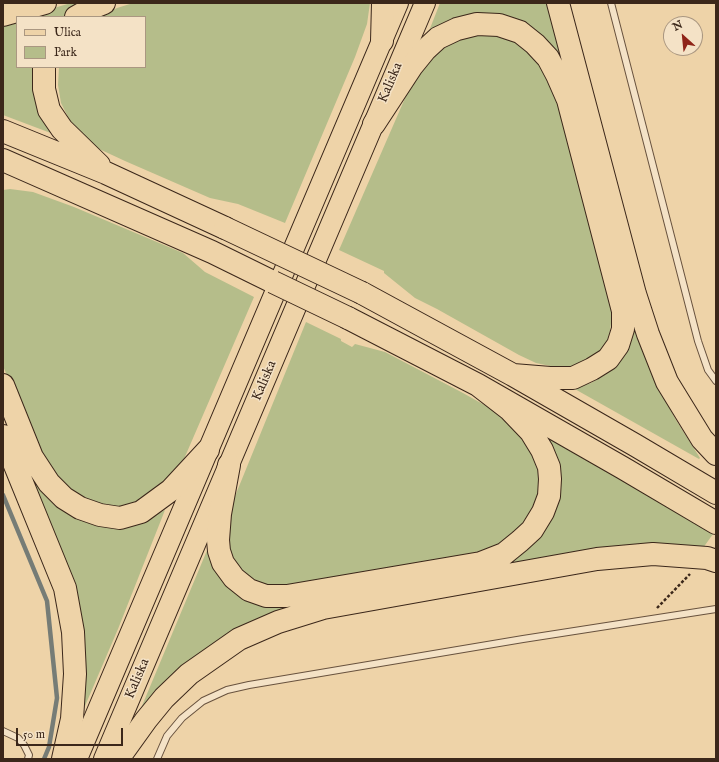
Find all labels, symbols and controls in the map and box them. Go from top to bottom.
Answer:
legend [16,16,146,68]
north arrow [663,16,703,56]
text: N [671,18,685,35]
text: Ulica [54,25,81,40]
text: Park [54,45,77,60]
street label: Kaliska [375,60,407,106]
street label: Kaliska [249,358,281,404]
street label: Kaliska [122,656,154,702]
scale bar [18,720,125,746]
text: 50 m [23,727,45,742]

